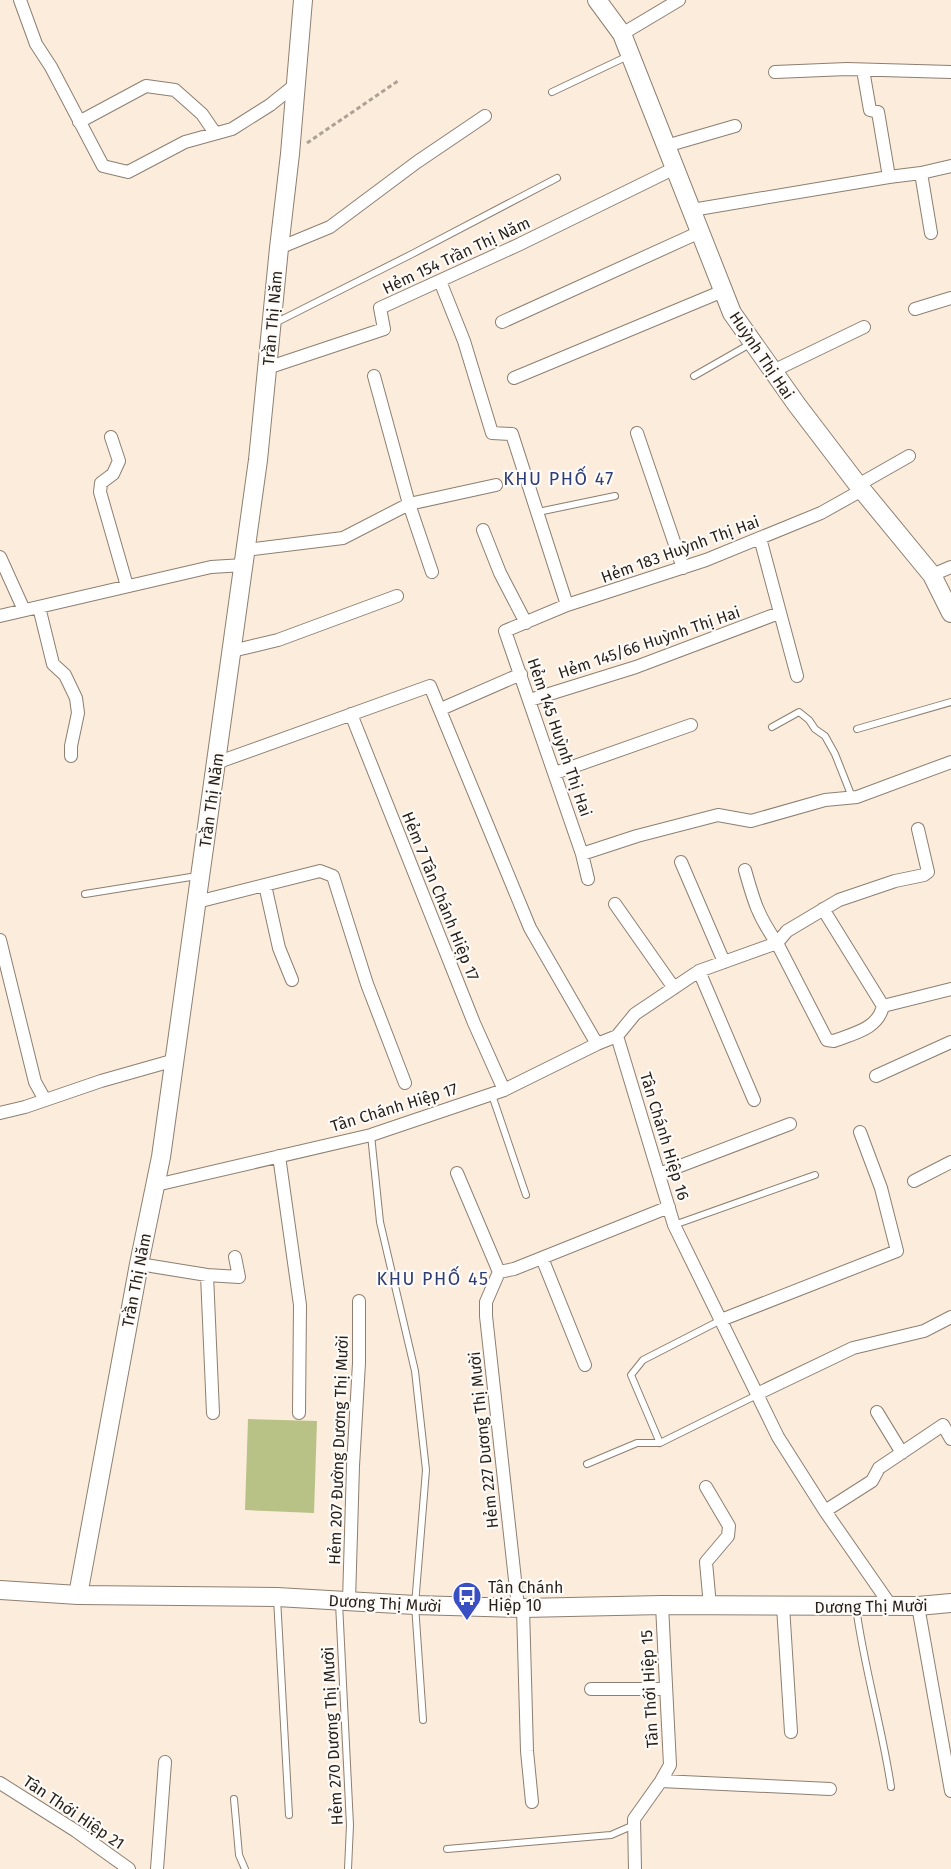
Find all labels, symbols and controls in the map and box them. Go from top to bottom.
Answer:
street label: Hẻm 154 Trần Thị Năm [379,212,533,298]
street label: Trần Thị Năm [258,270,286,366]
street label: Huỳnh Thị Hai [725,308,798,403]
district label: KHU PHỐ 47 [503,465,615,490]
street label: Hẻm 183 Huỳnh Thị Hai [598,512,762,587]
street label: Hẻm 145/66 Huỳnh Thị Hai [556,602,743,683]
street label: Hẻm 145 Huỳnh Thị Hai [523,655,596,819]
street label: Trần Thị Năm [194,751,228,849]
street label: Hẻm 7 Tân Chánh Hiệp 17 [398,809,483,983]
street label: Tân Chánh Hiệp 16 [636,1070,693,1203]
street label: Tân Chánh Hiệp 17 [328,1079,460,1136]
street label: Trần Thị Năm [117,1231,155,1329]
district label: KHU PHỐ 45 [377,1265,489,1290]
street label: Hẻm 207 Đường Dương Thị Mười [325,1335,352,1565]
street label: Hẻm 227 Dương Thị Mười [465,1351,502,1529]
place label: Tân Chánh Hiệp 10 [488,1578,563,1615]
bus stop icon: Tân Chánh Hiệp 10 [451,1580,483,1622]
street label: Dương Thị Mười [328,1591,442,1616]
street label: Dương Thị Mười [814,1596,928,1617]
street label: Tân Thới Hiệp 15 [637,1629,662,1749]
street label: Hẻm 270 Dương Thị Mười [318,1646,347,1826]
street label: Tân Thới Hiệp 21 [19,1772,128,1853]

